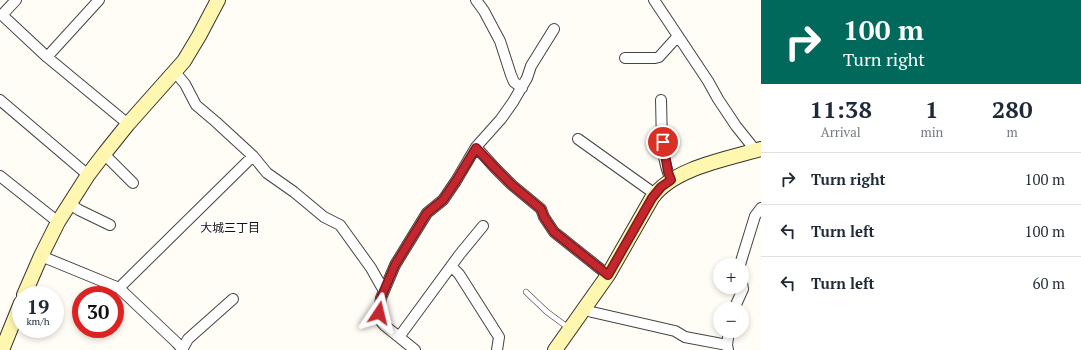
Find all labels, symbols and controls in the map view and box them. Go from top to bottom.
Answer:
text: 100 m [843,11,924,48]
icon: right [777,16,829,68]
text: Turn right [843,47,925,71]
text: 11:38 [809,93,872,125]
text: 1 [925,93,939,125]
text: 280 [992,93,1032,125]
text: Arrival [821,123,861,141]
text: min [920,123,943,141]
text: m [1007,123,1018,141]
pin [646,125,680,159]
icon: arrive [652,131,674,153]
icon: right [777,168,799,190]
text: Turn right [811,169,886,189]
text: 100 m [1024,169,1065,189]
district label: 大城三丁目 [200,220,260,235]
icon: left [777,220,799,242]
text: Turn left [811,221,875,241]
text: 100 m [1024,221,1065,241]
map controls [713,258,749,338]
button: + [713,258,749,294]
icon: left [777,272,799,294]
text: Turn left [811,273,875,293]
text: 60 m [1032,273,1065,293]
speed limit sign: 30 [72,286,124,338]
position arrow [358,292,400,334]
text: 19 [27,293,49,320]
button: − [713,302,749,338]
text: km/h [26,315,50,328]

